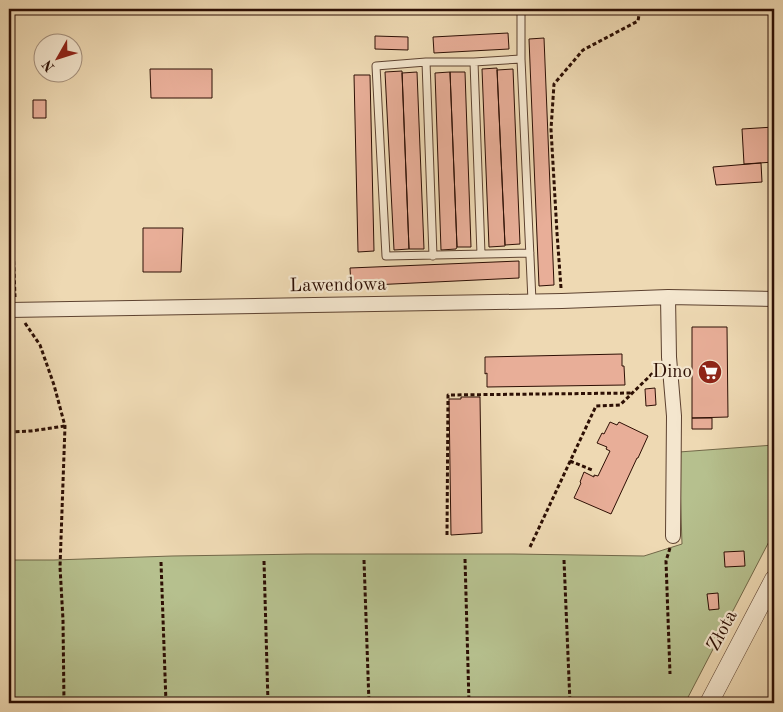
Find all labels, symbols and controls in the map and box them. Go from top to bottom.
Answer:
north arrow [32,32,82,82]
text: N [40,57,57,74]
street label: Lawendowa [289,276,387,296]
supermarket icon: Dino [697,359,723,385]
place label: Dino [652,363,692,382]
street label: Złota [704,607,742,654]

